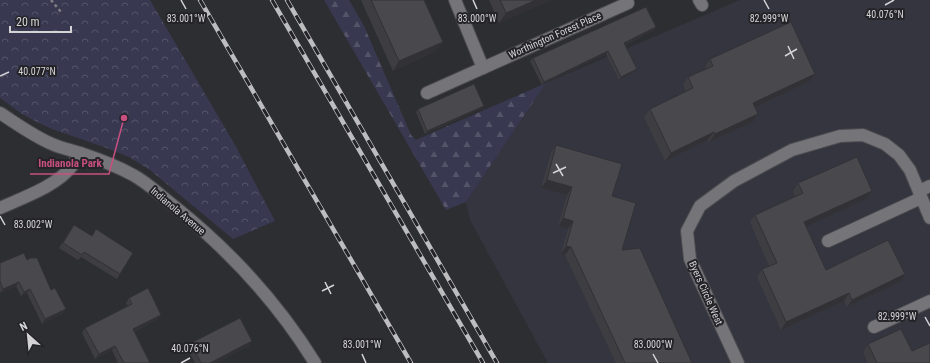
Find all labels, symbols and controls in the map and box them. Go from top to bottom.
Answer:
scale bar [10,8,71,34]
text: 40.076°N [866,9,904,20]
street label: Worthington Forest Place [507,10,603,60]
text: 83.001°W [167,13,206,24]
text: 83.000°W [458,13,497,24]
text: 82.999°W [750,13,789,24]
text: 20 m [16,15,40,29]
text: 40.077°N [18,66,56,77]
callout: Indianola Park [30,151,109,174]
text: Indianola Park [38,157,102,170]
street label: Indianola Avenue [149,185,208,237]
text: 83.002°W [14,219,53,230]
street label: Byers Circle West [687,259,725,327]
text: 82.999°W [878,311,917,322]
north arrow [8,315,48,355]
text: N [18,319,30,334]
text: 83.001°W [343,339,382,350]
text: 83.000°W [634,339,673,350]
text: 40.076°N [171,343,209,354]

